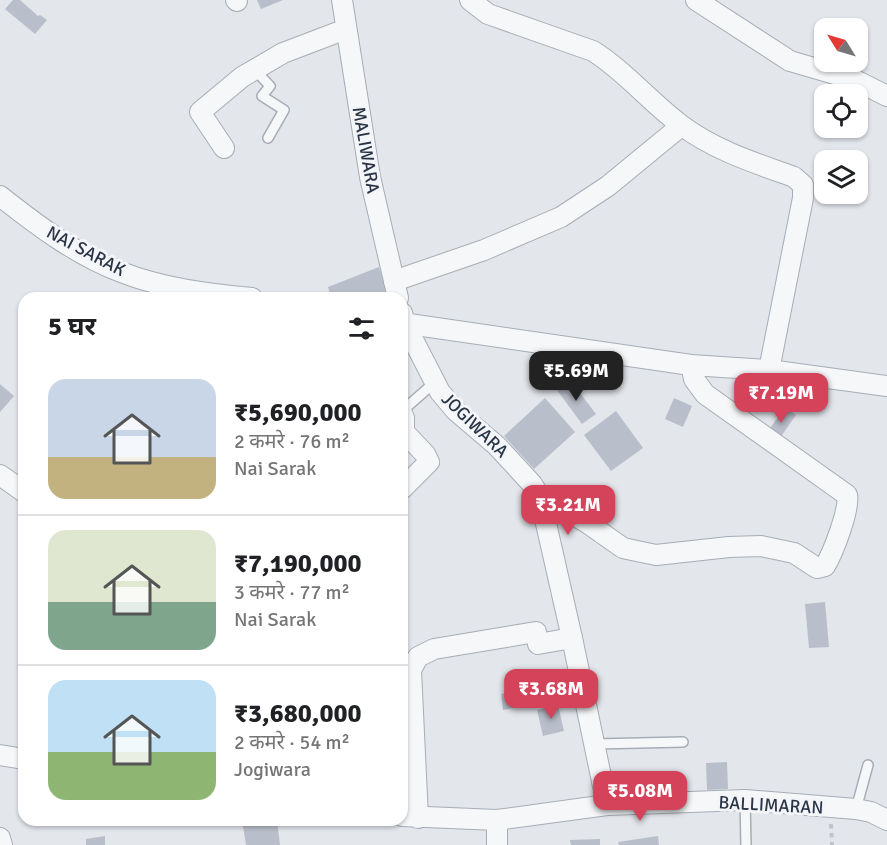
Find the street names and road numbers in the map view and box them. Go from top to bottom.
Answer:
street label: MALIWARA [348,105,384,195]
street label: NAI SARAK [43,221,129,281]
street label: JOGIWARA [437,388,513,462]
street label: BALLIMARAN [718,791,824,819]

